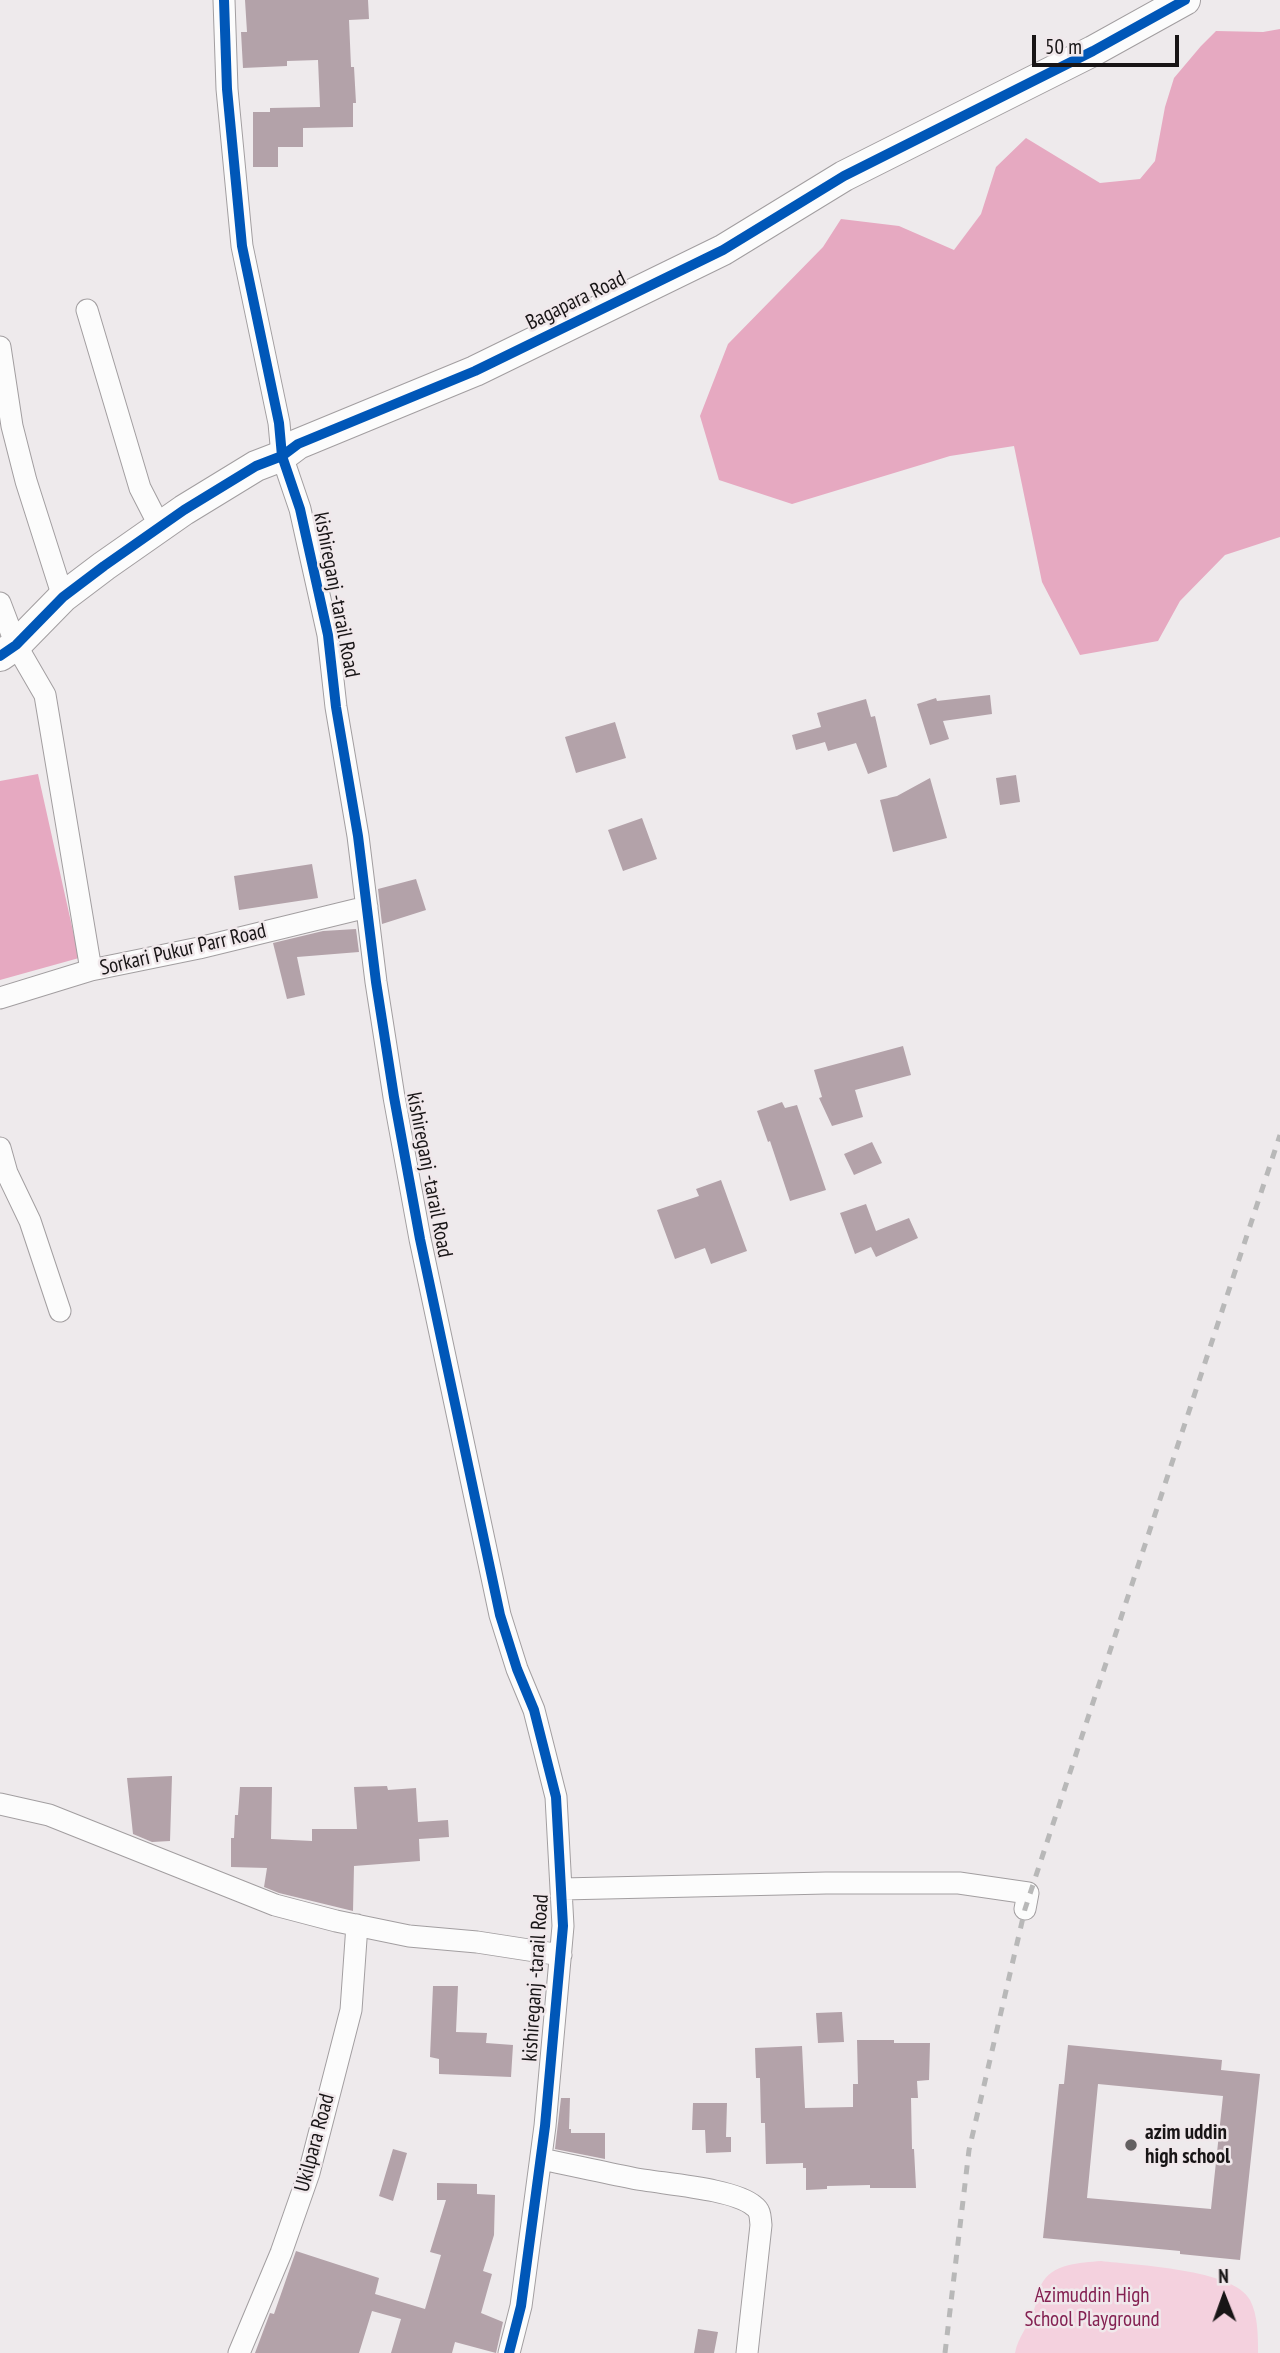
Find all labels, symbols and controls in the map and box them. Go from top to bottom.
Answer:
scale bar [1035,21,1182,65]
text: 50 m [1045,33,1082,60]
street label: Bagapara Road [522,266,630,336]
street label: kishireganj -tarail Road [308,510,364,680]
street label: Sorkari Pukur Parr Road [97,919,269,981]
street label: kishireganj -tarail Road [401,1090,457,1260]
street label: kishireganj -tarail Road [518,1893,554,2063]
street label: Ukilpara Road [290,2091,340,2195]
place label: azim uddin high school [1145,2120,1230,2170]
marker: azim uddin high school [1123,2137,1139,2153]
north arrow [1189,2262,1259,2332]
text: N [1218,2264,1229,2288]
park label: Azimuddin High School Playground [1024,2283,1160,2333]

